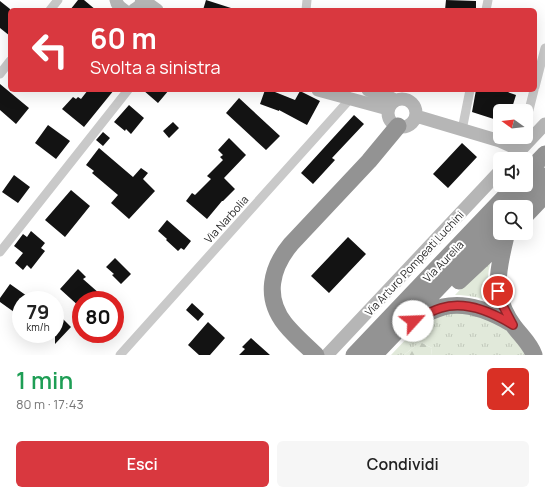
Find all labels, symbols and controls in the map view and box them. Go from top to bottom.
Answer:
text: 60 m [90,19,157,57]
icon: left [24,24,76,76]
text: Svolta a sinistra [90,55,220,79]
north arrow [493,104,533,144]
map controls [493,104,533,240]
button: sound [493,152,533,192]
street label: Via Narbolia [201,192,251,246]
button: search [493,200,533,240]
street label: Via Arturo Pompeati Luchini [361,207,467,319]
street label: Via Aurelia [419,237,467,285]
pin [481,274,515,308]
icon: arrive [487,280,509,302]
speed limit sign: 80 [72,291,124,343]
text: 79 [26,298,50,325]
position arrow [392,300,434,342]
text: km/h [26,320,50,334]
text: 1 min [16,363,73,396]
button: close [487,368,529,410]
text: 80 m · 17:43 [16,395,84,413]
button: Esci [16,441,269,487]
button: Condividi [277,441,529,487]

